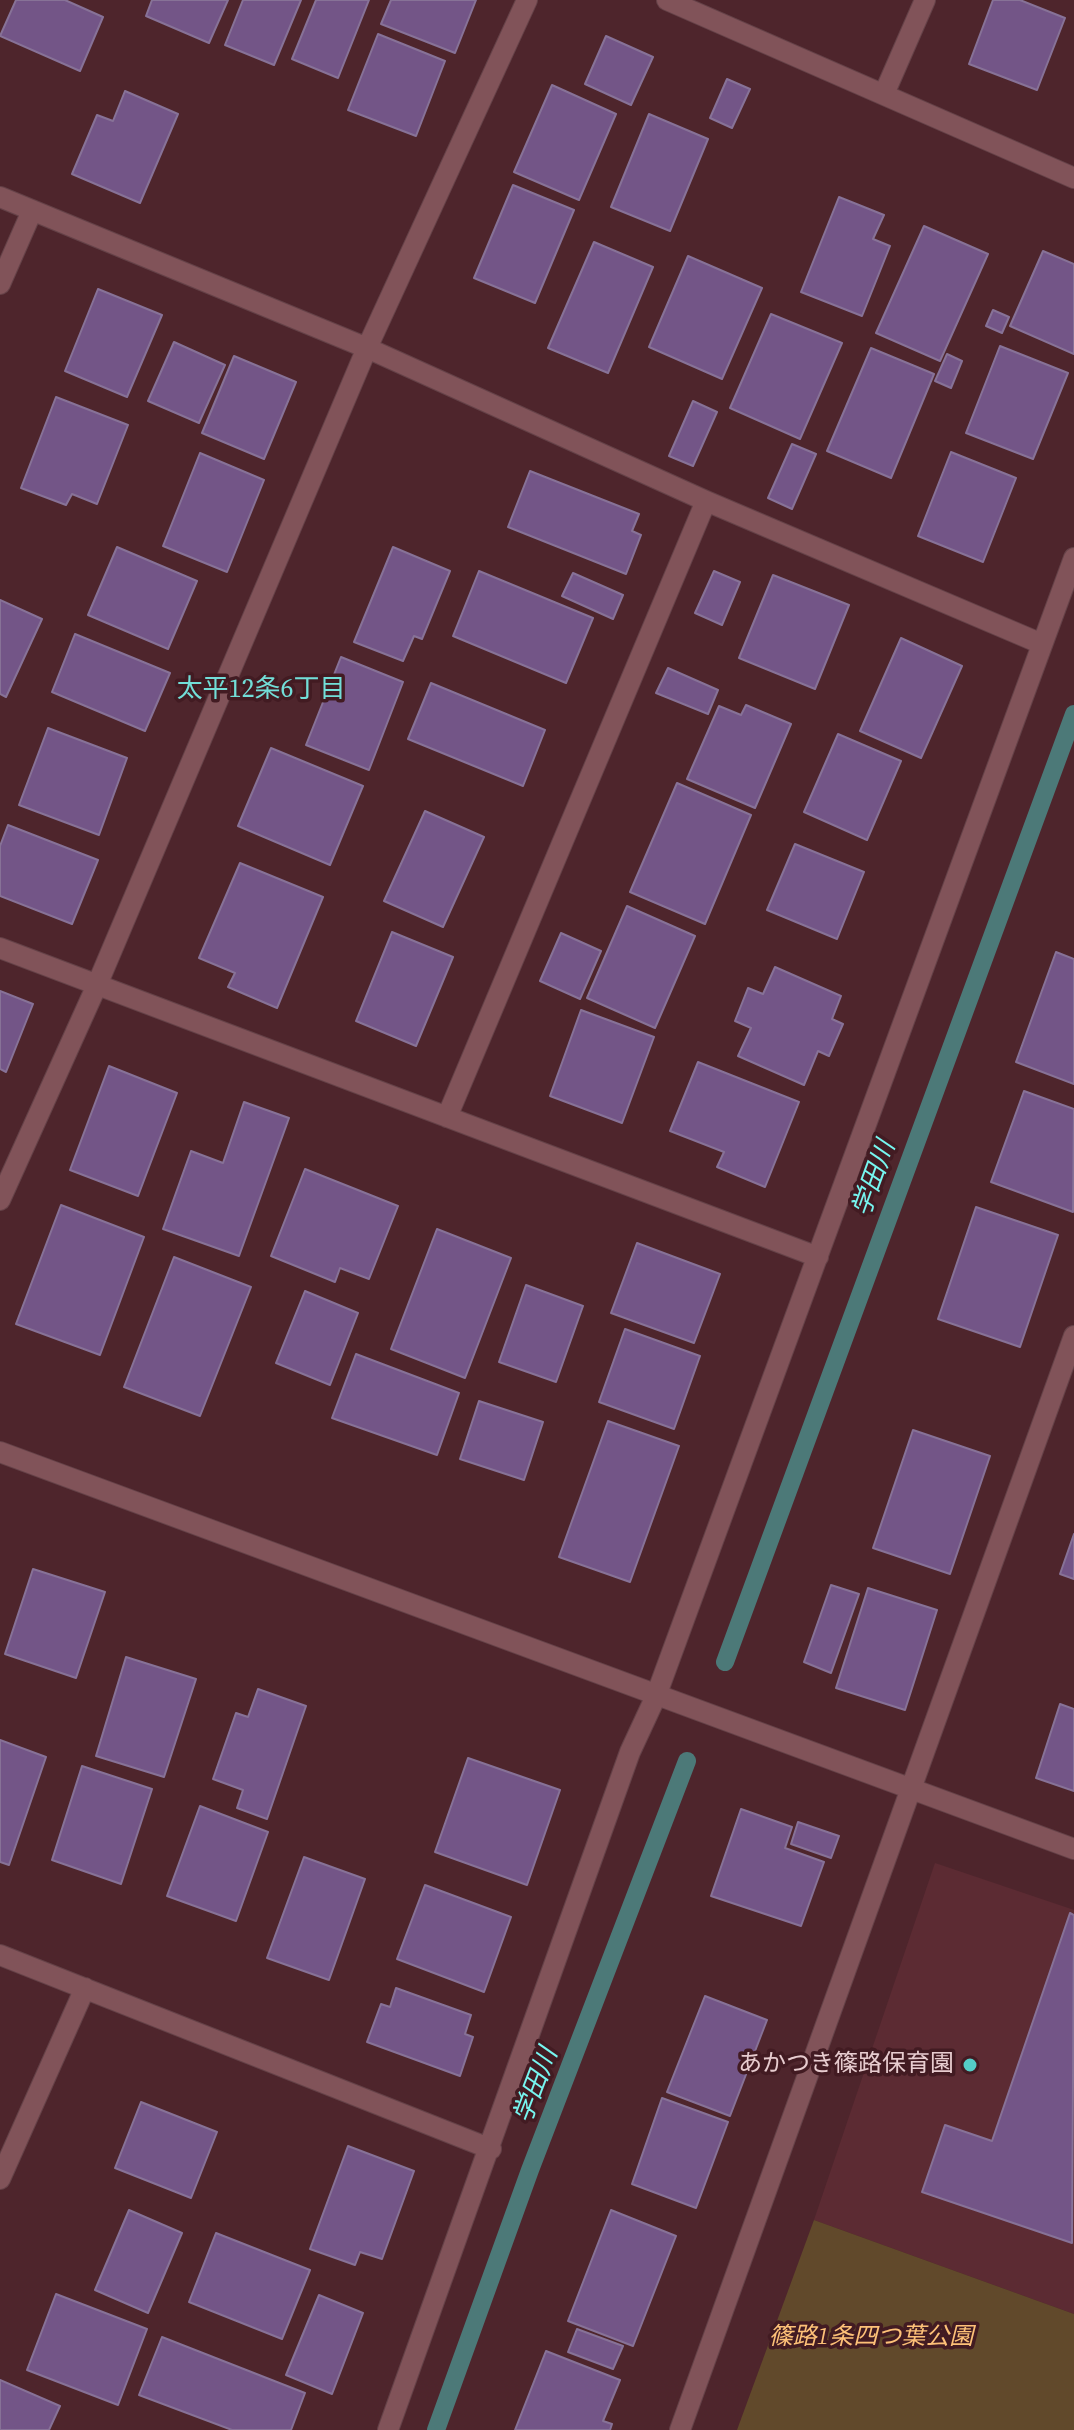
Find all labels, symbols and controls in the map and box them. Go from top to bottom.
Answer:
district label: 太平12条6丁目 [177,674,345,706]
water label: 学田川 [847,1137,903,1221]
water label: 学田川 [508,2044,566,2128]
place label: あかつき篠路保育園 [738,2051,954,2079]
marker: あかつき篠路保育園 [961,2056,979,2074]
park label: 篠路1条四つ葉公園 [769,2324,973,2352]

